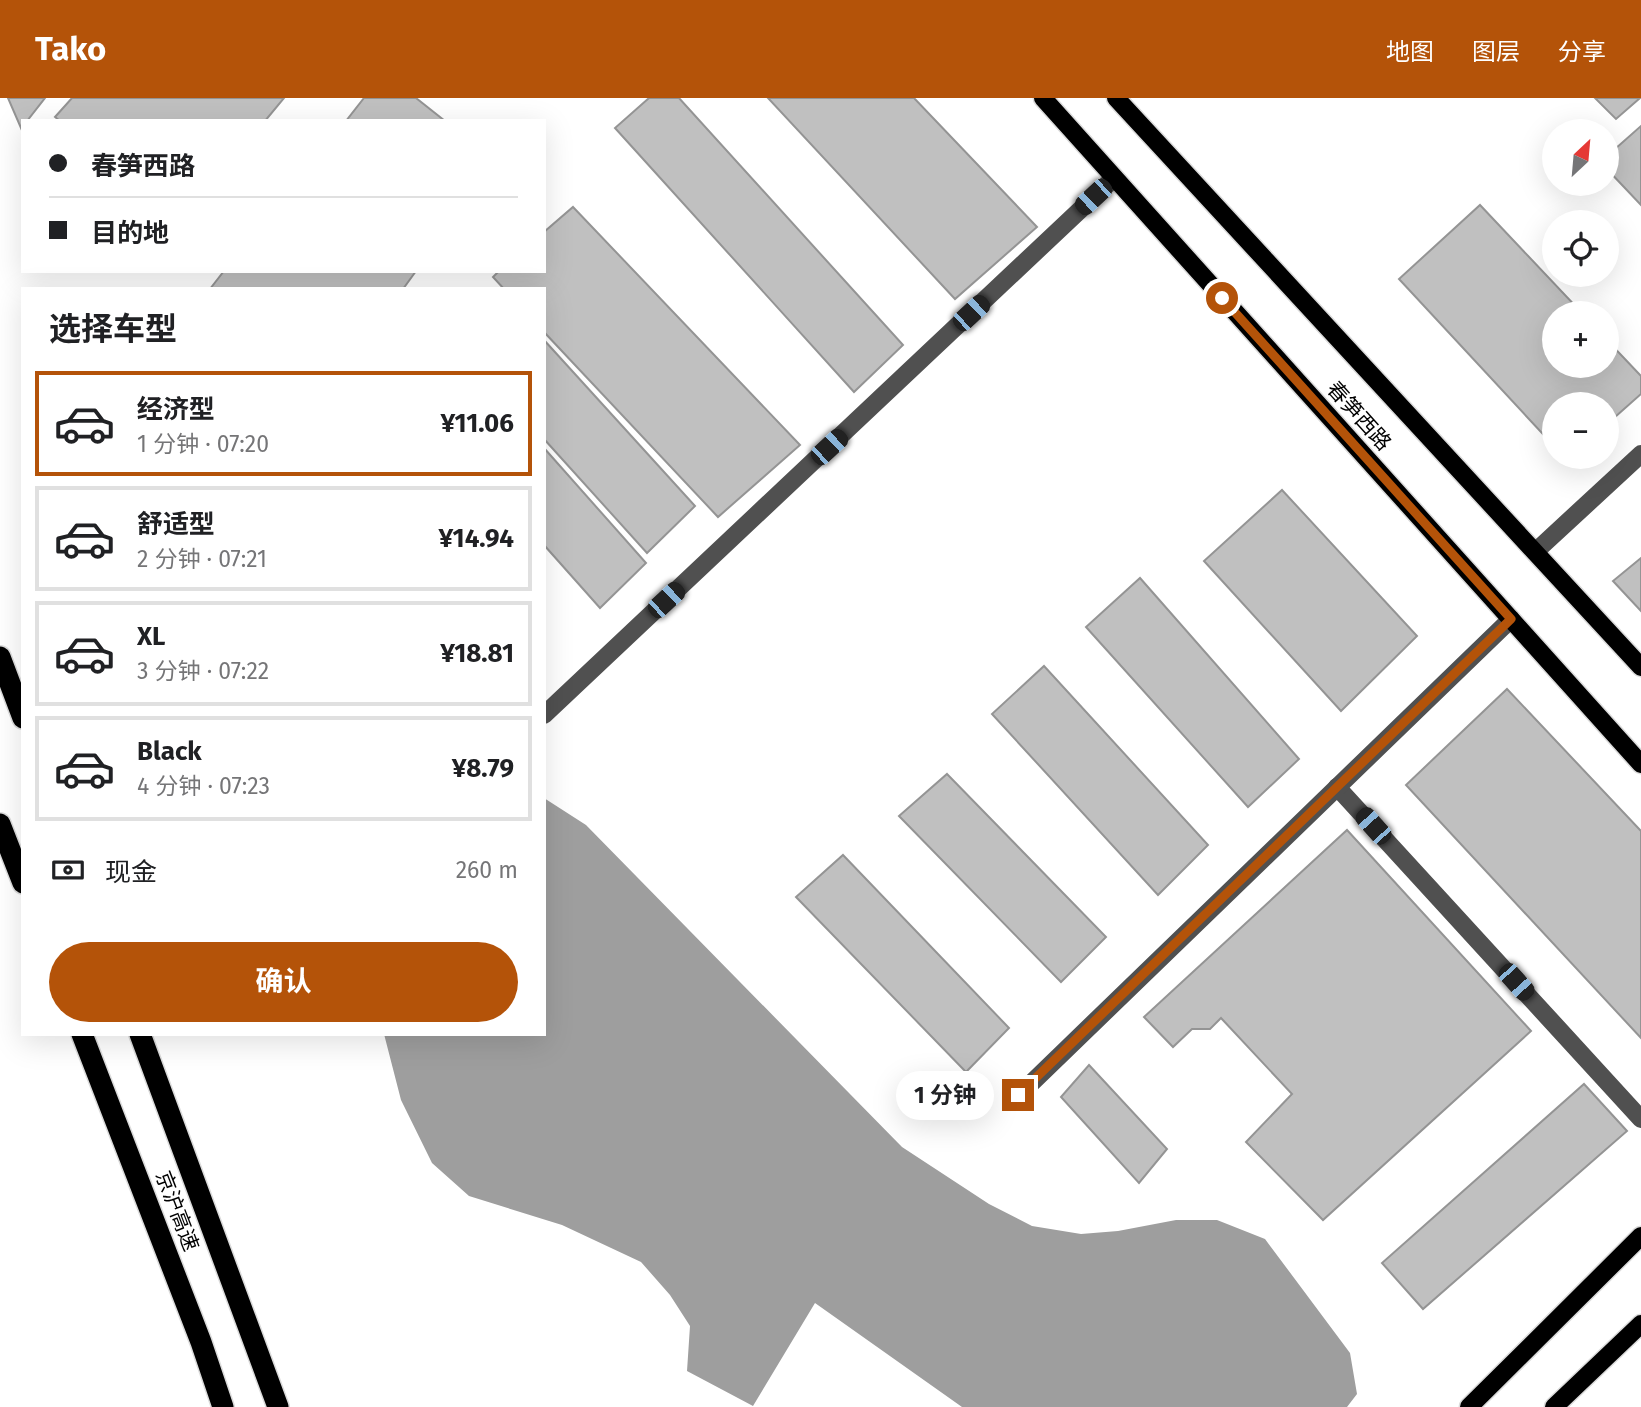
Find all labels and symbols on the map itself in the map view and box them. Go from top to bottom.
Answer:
north arrow [1542,119,1619,196]
car [1071,175,1116,219]
route start [1206,282,1238,314]
car [949,291,994,335]
street label: 春笋西路 [1321,376,1397,456]
car [807,425,852,469]
car [644,578,689,622]
car [1352,803,1395,849]
car [1495,959,1538,1005]
callout: 1 分钟 [895,1070,993,1119]
route end [1002,1079,1034,1111]
street label: 京沪高速 [150,1167,204,1255]

